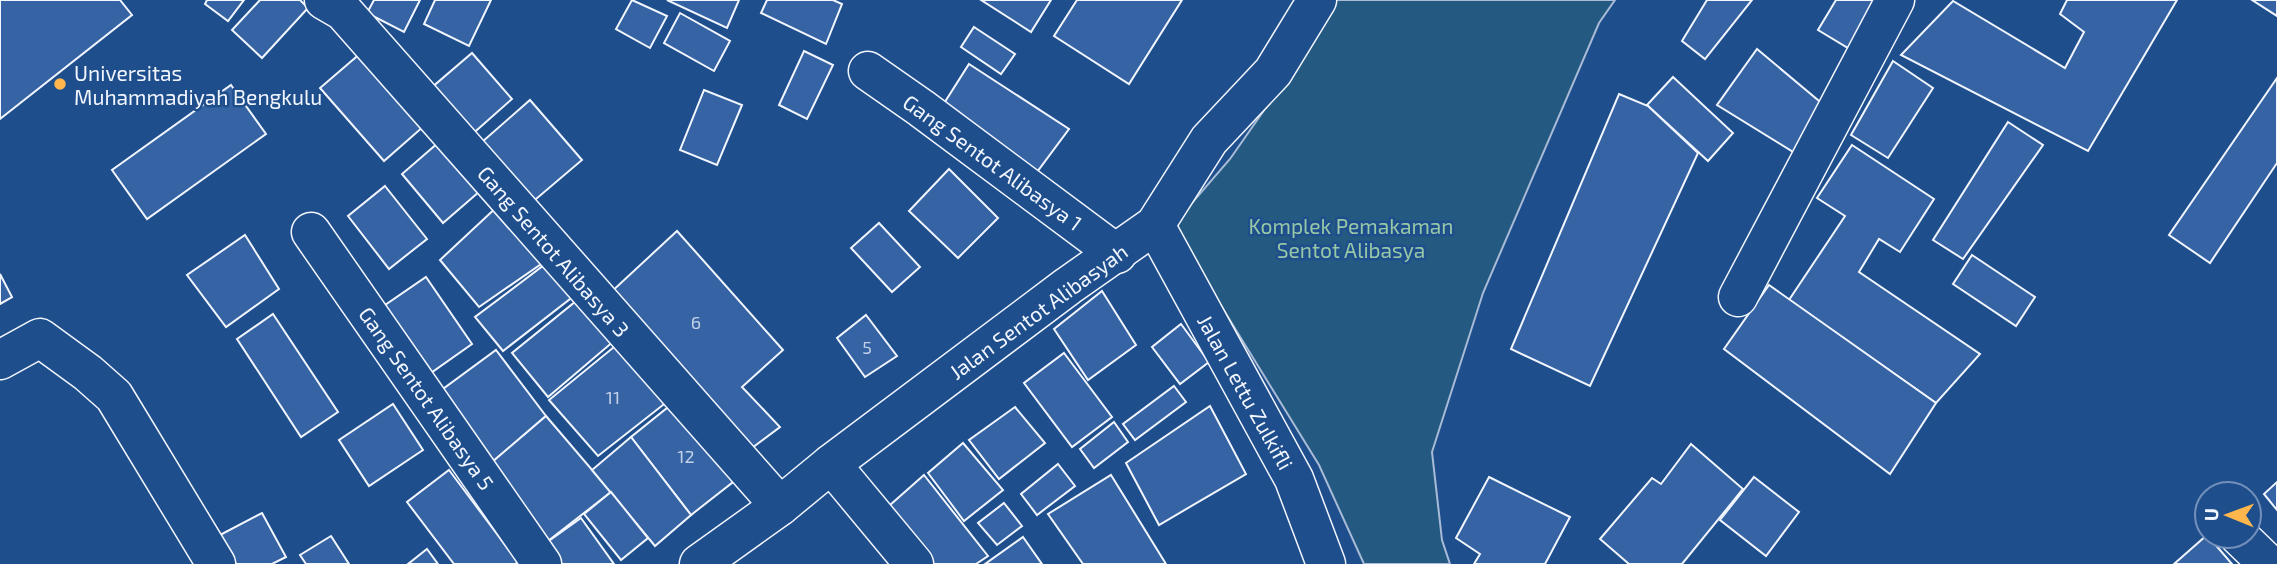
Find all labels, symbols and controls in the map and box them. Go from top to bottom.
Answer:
place label: Universitas Muhammadiyah Bengkulu [74,60,322,109]
marker: Universitas Muhammadiyah Bengkulu [52,76,68,92]
street label: Gang Sentot Alibasya 1 [899,89,1087,235]
street label: Gang Sentot Alibasya 3 [473,160,635,342]
park label: Komplek Pemakaman Sentot Alibasya [1248,213,1454,262]
street label: Jalan Sentot Alibasyah [944,238,1132,384]
street label: Gang Sentot Alibasya 5 [354,302,500,494]
street label: Jalan Lettu Zulkifli [1193,310,1299,474]
house number: 6 [691,311,701,333]
house number: 5 [862,336,872,358]
house number: 11 [606,386,620,408]
house number: 12 [677,445,695,467]
north arrow [2193,480,2263,550]
text: U [2199,508,2222,521]

